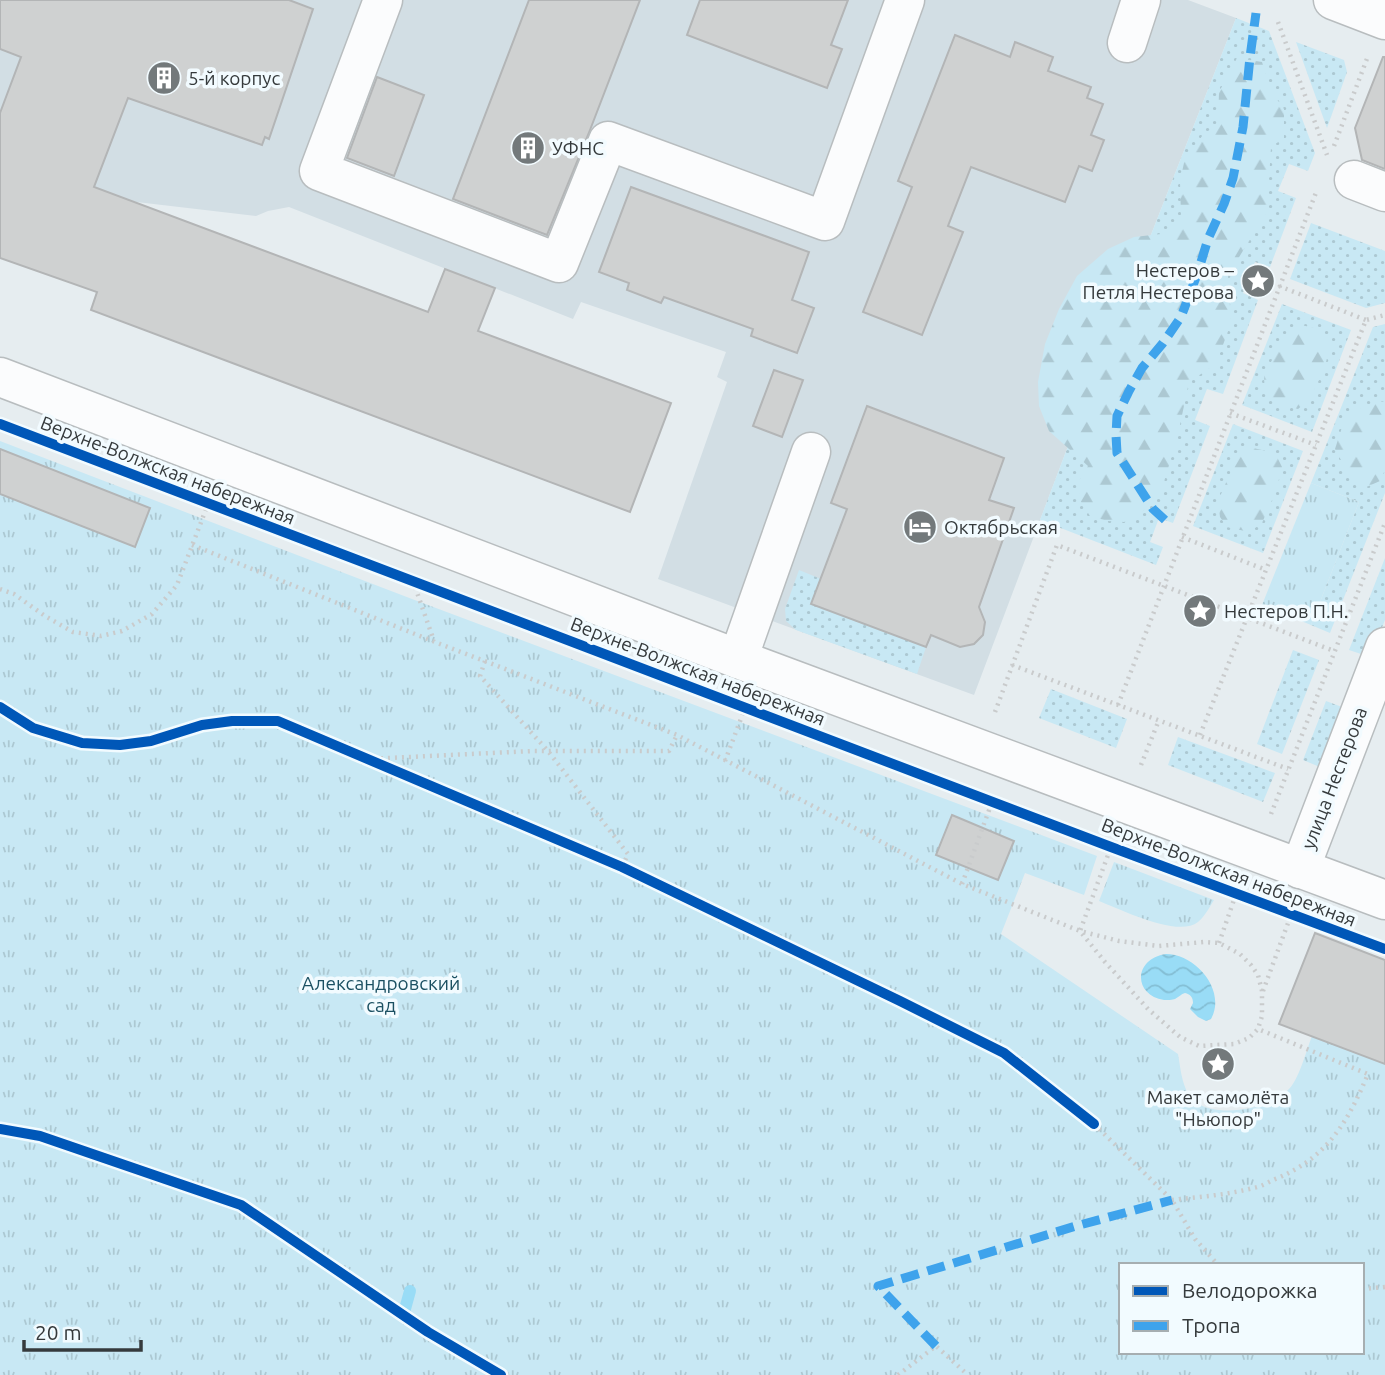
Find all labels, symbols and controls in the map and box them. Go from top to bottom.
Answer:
building icon: 5-й корпус [145,59,183,97]
place label: 5-й корпус [188,67,281,89]
building icon: УФНС [509,129,547,167]
place label: УФНС [552,137,604,159]
place label: Нестеров – Петля Нестерова [1083,259,1235,303]
place icon: Нестеров – Петля Нестерова [1239,262,1277,300]
street label: Верхне-Волжская набережная [38,411,298,529]
hotel icon: Октябрьская [901,508,939,546]
place label: Октябрьская [944,516,1058,538]
place icon: Нестеров П.Н. [1181,592,1219,630]
place label: Нестеров П.Н. [1224,600,1349,622]
street label: Верхне-Волжская набережная [568,612,828,730]
street label: улица Нестерова [1297,704,1371,852]
street label: Верхне-Волжская набережная [1099,813,1359,931]
park label: Александровский сад [302,972,460,1016]
place icon: Макет самолёта "Ньюпор" [1199,1045,1237,1083]
place label: Макет самолёта "Ньюпор" [1147,1086,1289,1130]
legend [1119,1263,1364,1354]
text: Велодорожка [1182,1278,1318,1302]
scale bar [24,1308,142,1352]
text: Тропа [1182,1313,1241,1337]
text: 20 m [35,1320,82,1344]

